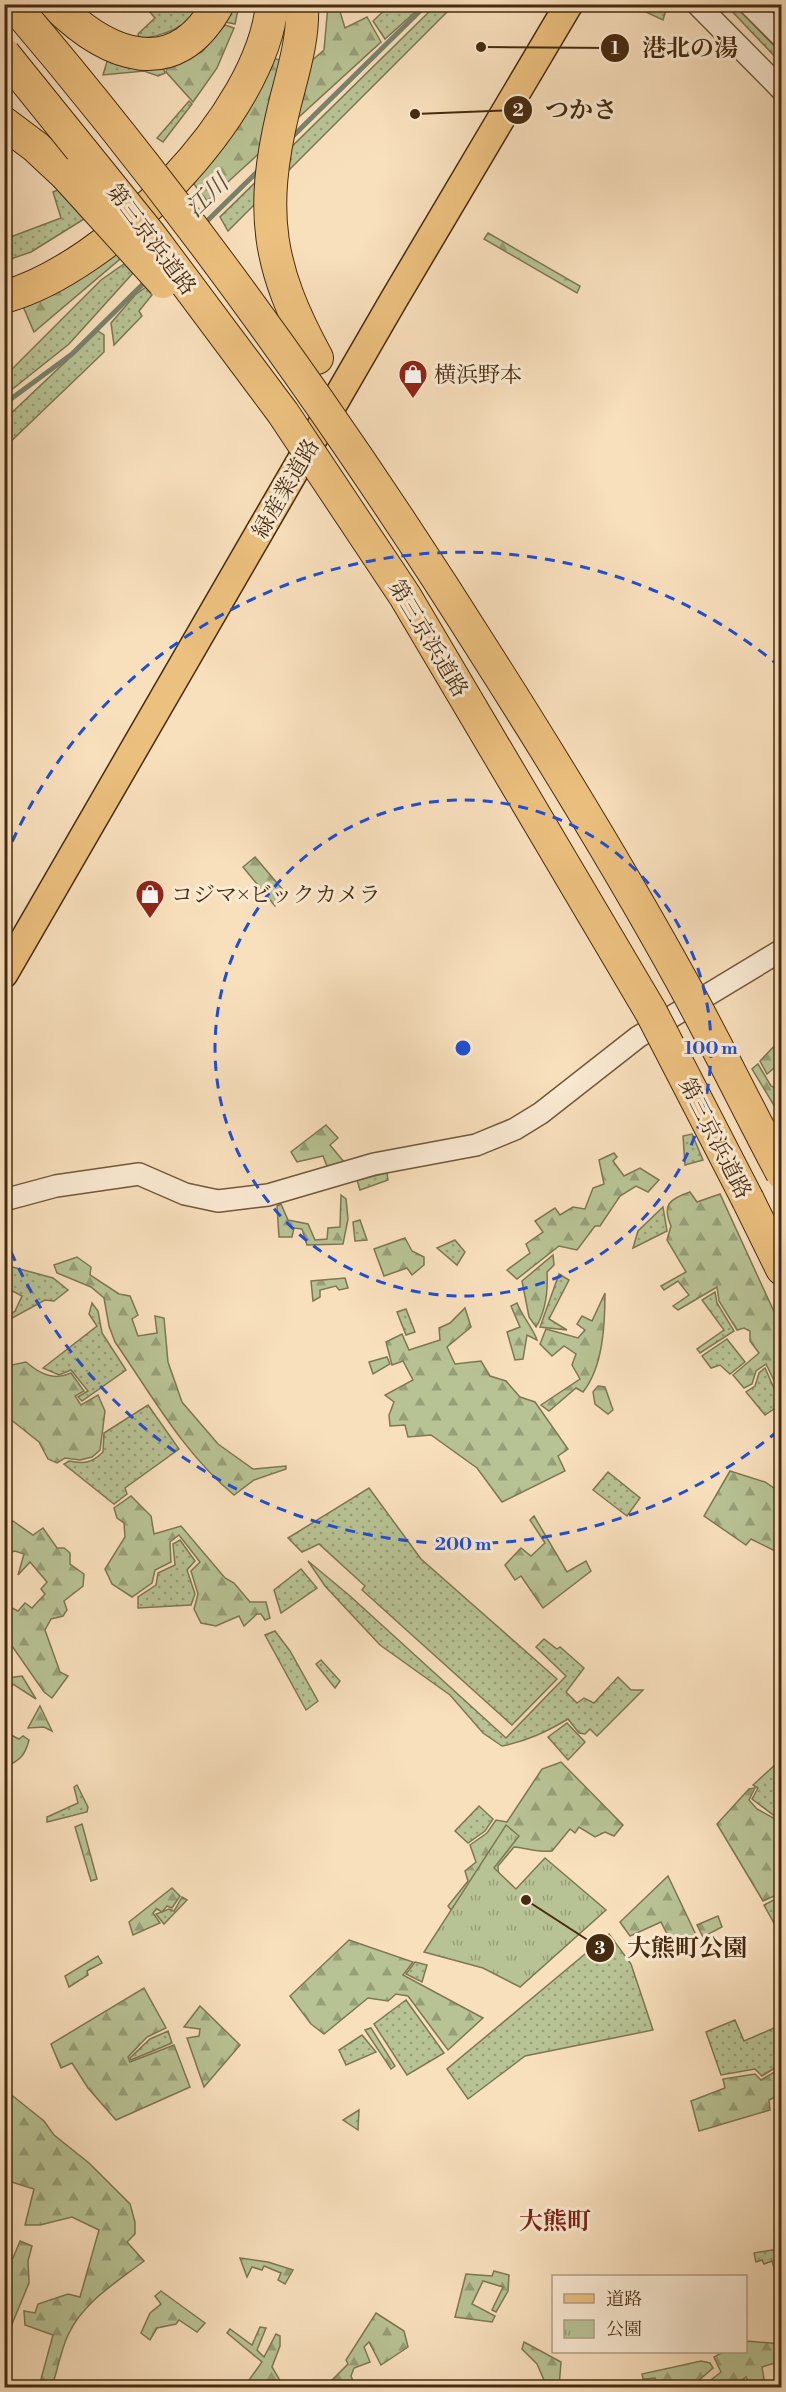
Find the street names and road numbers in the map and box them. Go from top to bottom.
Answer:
street label: 第三京浜道路 [100,179,201,301]
street label: 緑産業道路 [247,434,325,543]
street label: 第三京浜道路 [382,575,473,702]
street label: 第三京浜道路 [673,1074,757,1204]

